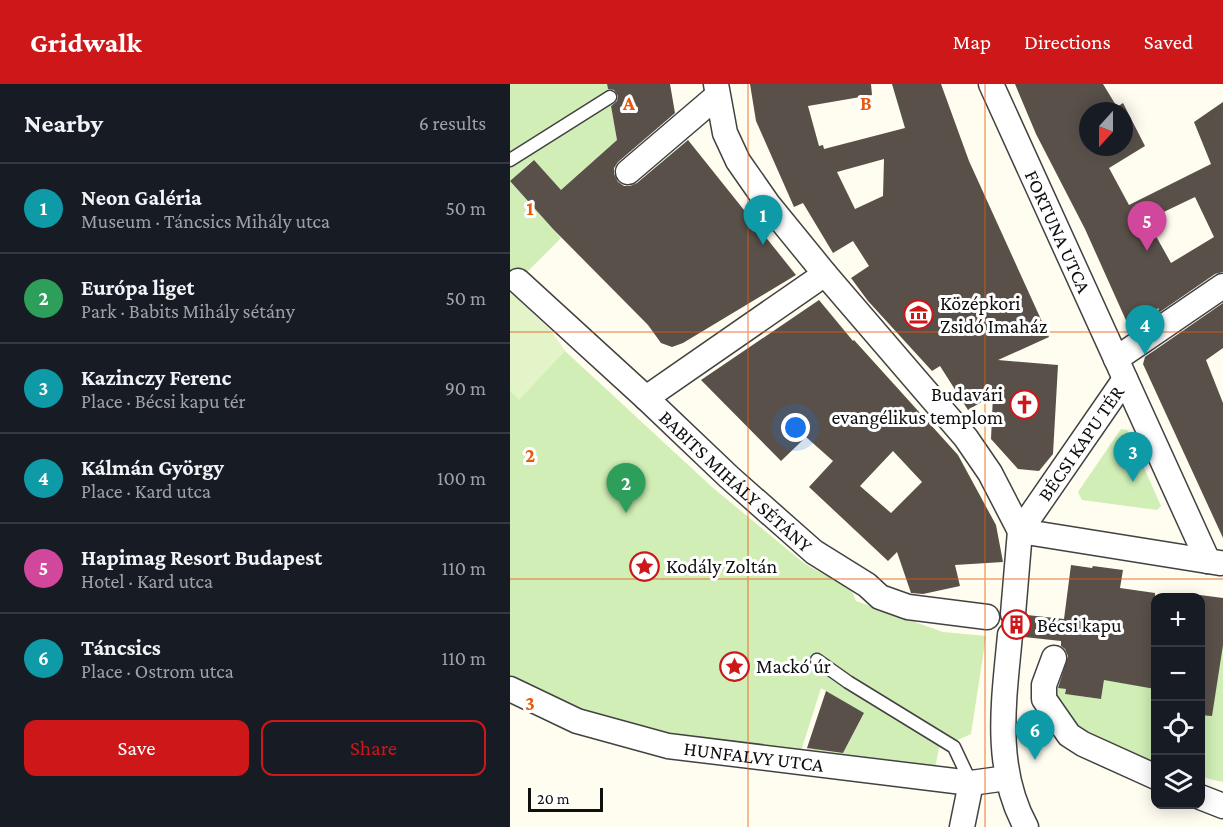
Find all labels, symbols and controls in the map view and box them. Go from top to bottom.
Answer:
text: Gridwalk [30,27,142,58]
text: Map [953,30,991,54]
text: Directions [1024,30,1111,54]
text: Saved [1144,30,1193,54]
text: A [622,92,636,114]
text: B [860,92,872,114]
north arrow [1079,102,1133,156]
text: Nearby [24,109,103,138]
text: 6 results [419,112,486,134]
street label: FORTUNA UTCA [1021,167,1096,297]
text: Neon Galéria [81,185,202,210]
pin: 1 [744,196,782,245]
text: 1 [40,197,47,219]
text: 50 m [445,197,486,219]
text: 1 [526,197,534,219]
pin: 5 [1128,202,1166,251]
text: Museum · Táncsics Mihály utca [81,210,330,232]
text: Európa liget [81,275,194,300]
text: 2 [38,287,49,309]
text: 50 m [445,287,486,309]
place label: Középkori Zsidó Imaház [940,292,1048,337]
museum icon: Középkori Zsidó Imaház [903,298,935,330]
text: Park · Babits Mihály sétány [81,300,295,322]
pin: 4 [1126,306,1164,355]
text: Kazinczy Ferenc [81,365,231,390]
text: 3 [39,377,48,399]
text: 90 m [445,377,486,399]
street label: BÉCSI KAPU TÉR [1033,381,1129,505]
place label: Budavári evangélikus templom [832,383,1003,429]
church icon: Budavári evangélikus templom [1008,389,1040,421]
text: Place · Bécsi kapu tér [81,390,246,412]
street label: BABITS MIHÁLY SÉTÁNY [655,406,817,557]
your location [781,413,810,442]
pin: 3 [1114,432,1152,482]
text: 2 [525,444,535,466]
text: Kálmán György [81,455,224,480]
pin: 2 [606,464,646,513]
text: 4 [38,467,49,489]
text: 100 m [437,467,486,489]
text: Place · Kard utca [81,480,211,502]
text: Hapimag Resort Budapest [81,545,322,570]
place icon: Kodály Zoltán [629,550,661,582]
place label: Kodály Zoltán [666,555,778,578]
text: 5 [39,557,48,579]
text: 110 m [442,557,486,579]
text: Hotel · Kard utca [81,570,213,592]
map controls [1151,593,1205,809]
button: + [1151,593,1205,647]
building icon: Bécsi kapu [1000,609,1032,641]
place label: Bécsi kapu [1037,614,1122,637]
text: Táncsics [81,635,161,660]
text: 6 [38,647,49,669]
text: 110 m [442,647,486,669]
button: − [1151,647,1205,701]
place icon: Mackó úr [719,650,751,682]
place label: Mackó úr [756,655,831,677]
text: Place · Ostrom utca [81,660,234,682]
text: 3 [525,692,535,714]
button: locate [1151,701,1205,755]
pin: 6 [1016,710,1054,760]
button: Save [24,720,249,776]
button: Share [261,720,486,776]
street label: HUNFALVY UTCA [683,737,826,776]
button: layers [1151,755,1205,809]
scale bar [528,785,603,812]
text: 20 m [537,790,570,807]

